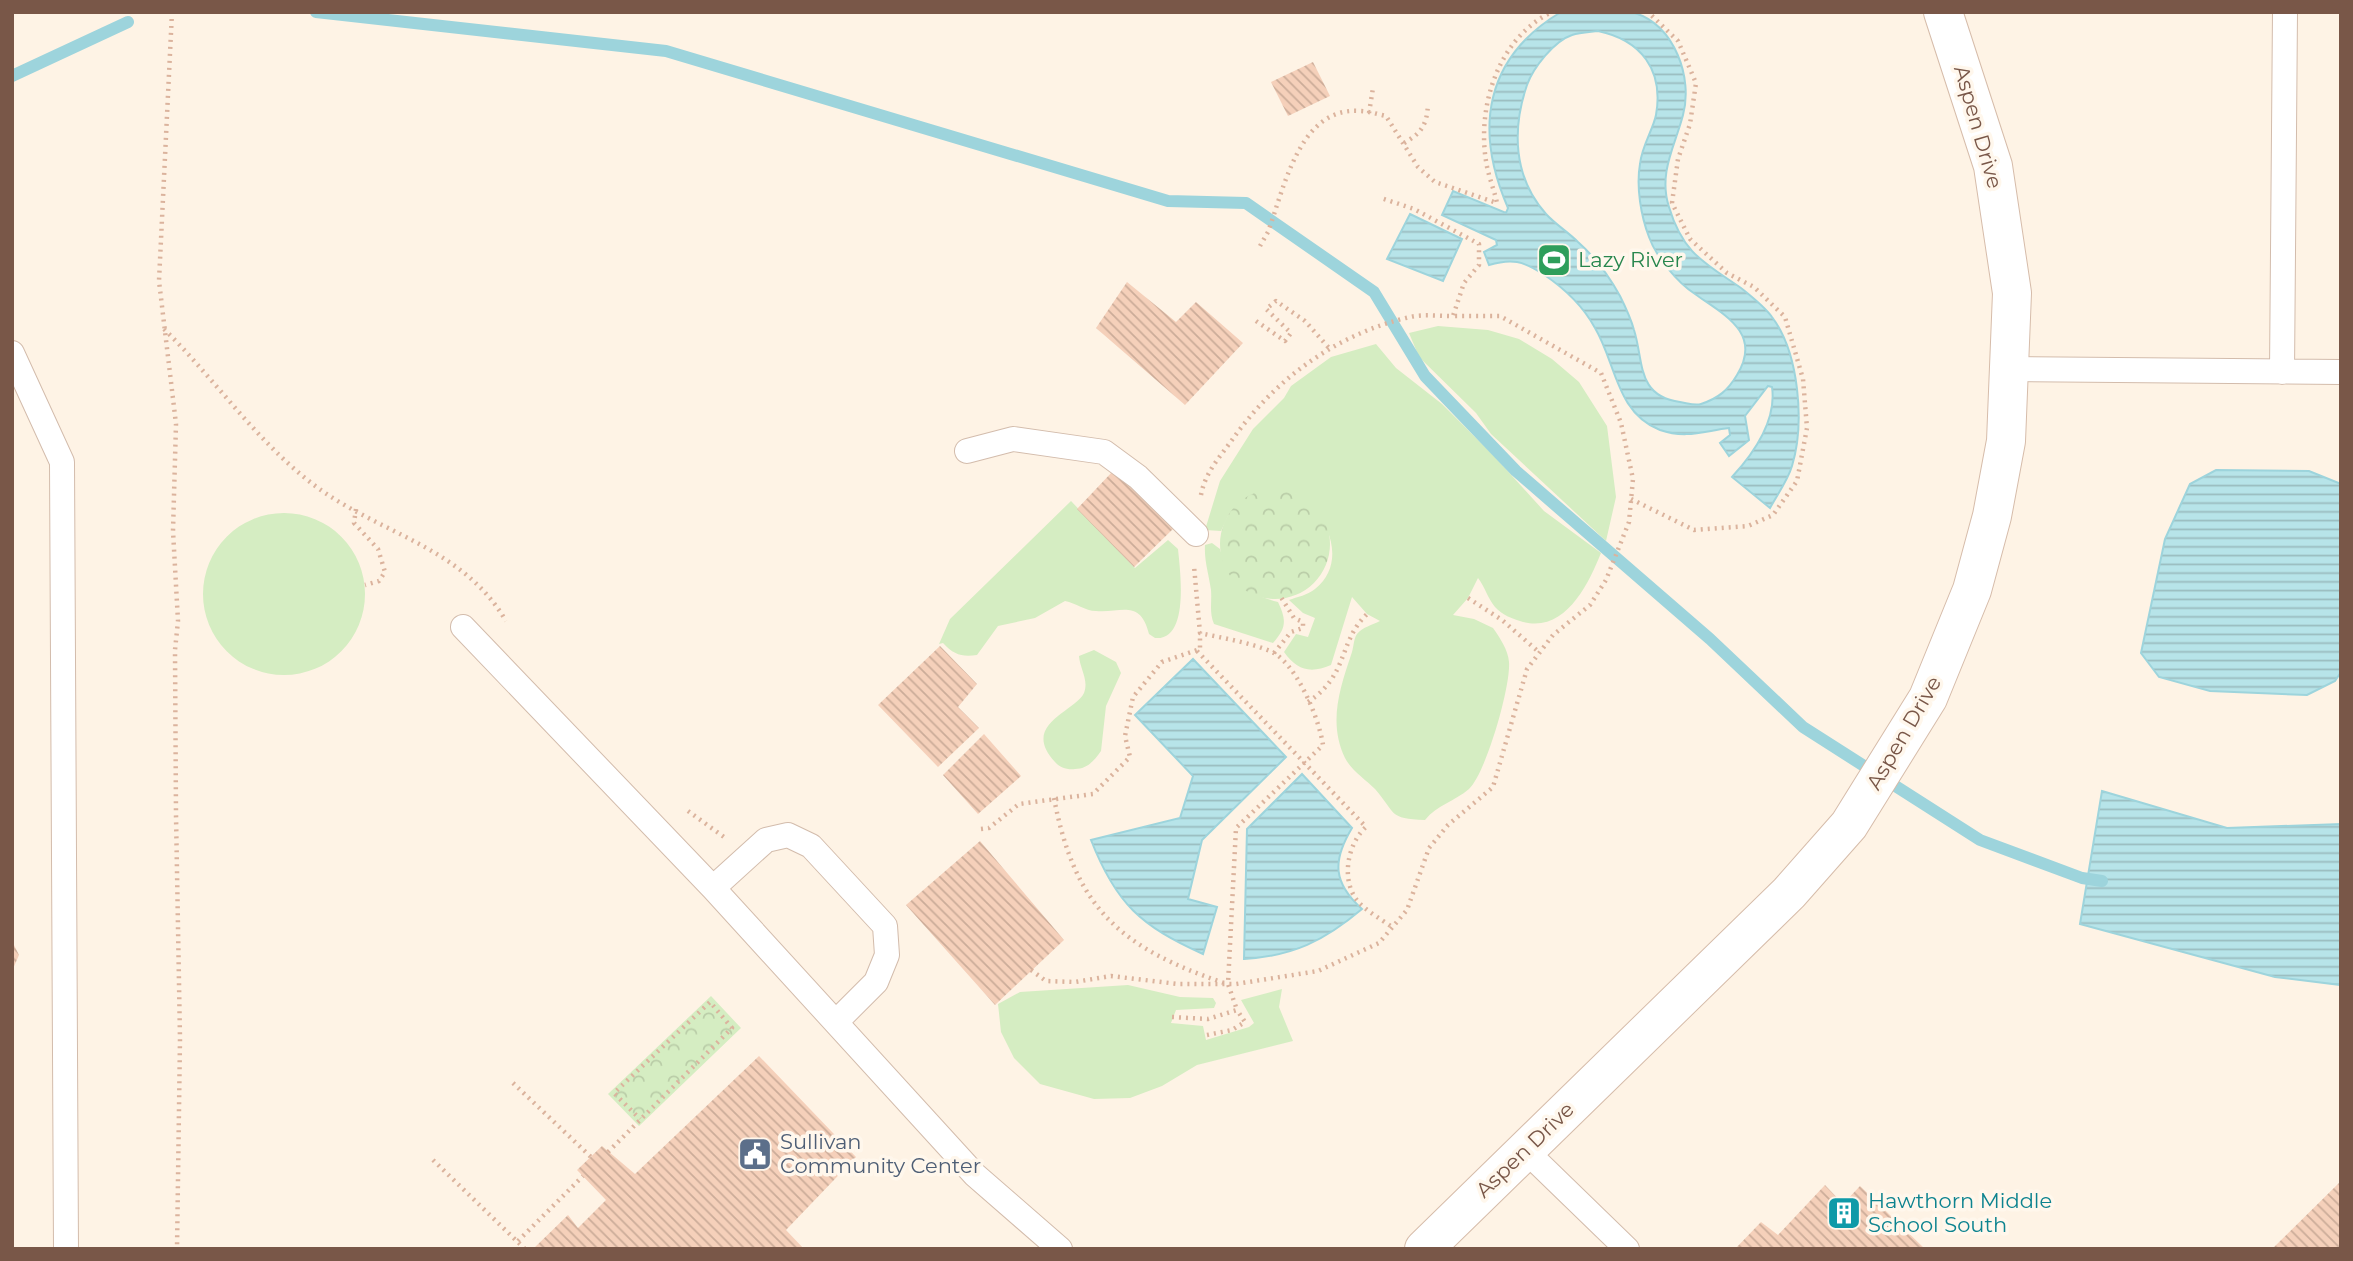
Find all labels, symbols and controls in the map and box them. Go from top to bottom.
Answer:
street label: Aspen Drive [1949,62,2008,191]
sports icon: Lazy River [1535,241,1573,279]
place label: Lazy River [1578,247,1683,272]
street label: Aspen Drive [1861,672,1946,794]
street label: Aspen Drive [1470,1097,1579,1203]
place label: Sullivan Community Center [780,1129,981,1178]
public building icon: Sullivan Community Center [736,1135,774,1173]
place label: Hawthorn Middle School South [1868,1188,2052,1237]
building icon: Hawthorn Middle School South [1825,1194,1863,1232]

